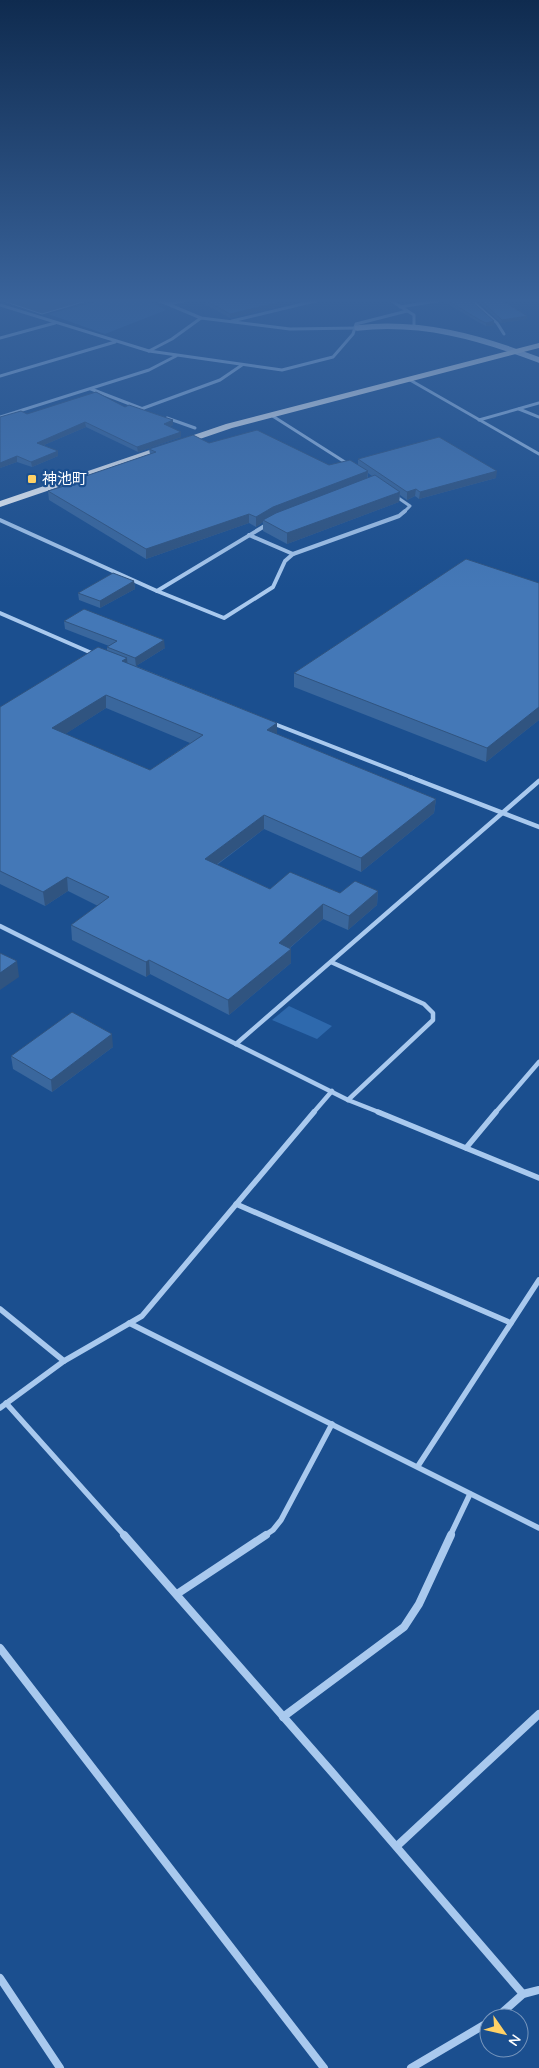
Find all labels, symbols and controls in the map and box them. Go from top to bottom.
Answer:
place label: 神池町 [42,469,87,488]
marker: 神池町 [26,473,38,485]
north arrow [479,2008,529,2058]
text: N [504,2031,525,2050]

